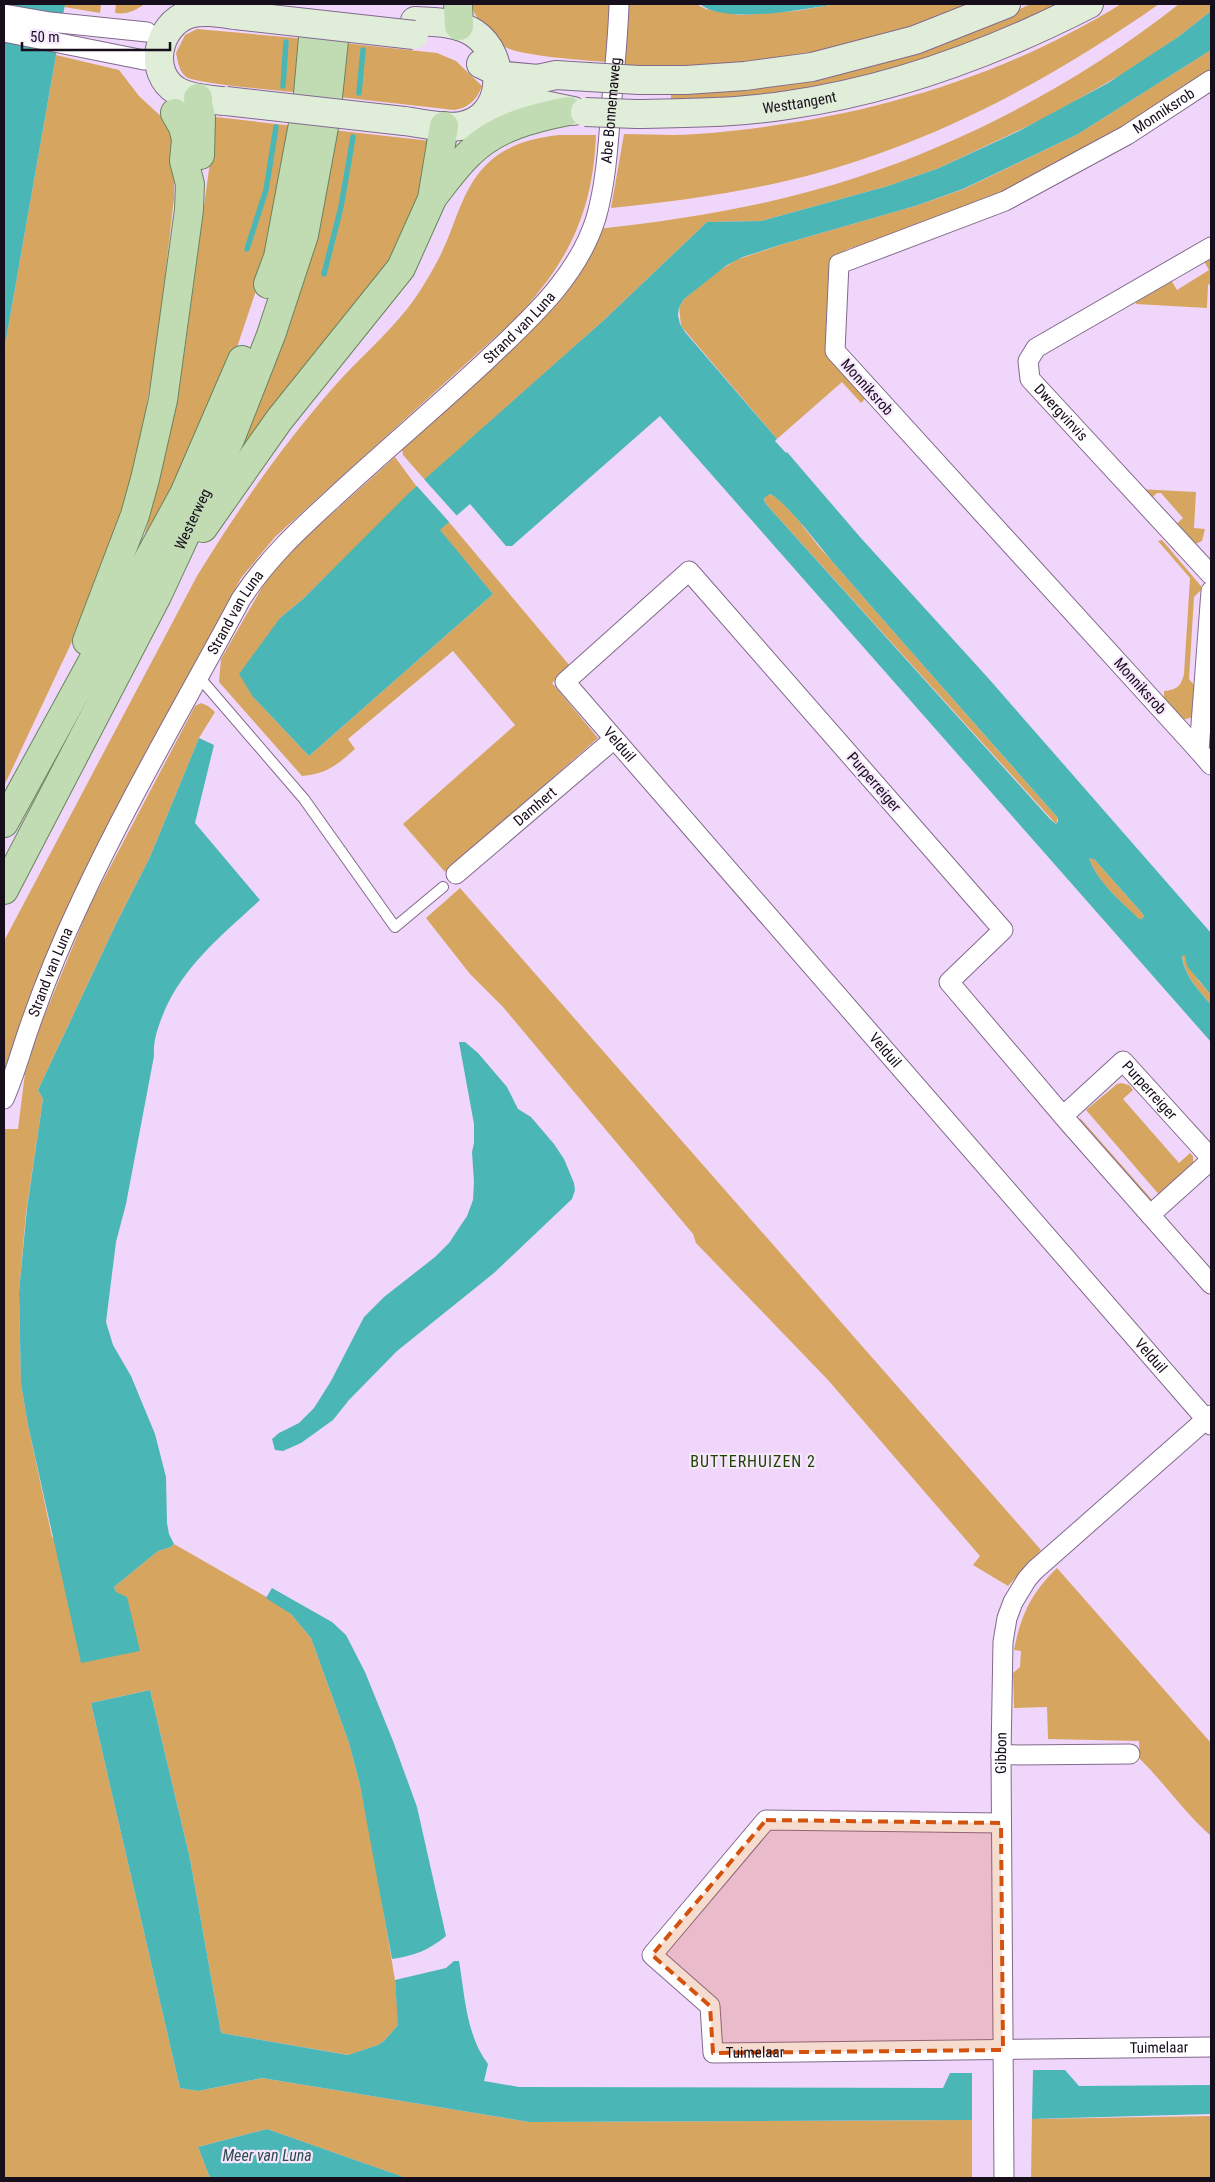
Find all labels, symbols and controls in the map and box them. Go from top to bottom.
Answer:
scale bar [22,20,170,52]
text: 50 m [30,28,60,46]
street label: Abe Bonnemaweg [597,57,625,165]
street label: Monniksrob [1130,84,1198,138]
street label: Westtangent [762,88,838,117]
street label: Strand van Luna [480,288,559,368]
street label: Monniksrob [837,355,897,419]
street label: Dwergvinvis [1030,380,1092,445]
street label: Westerweg [171,486,215,553]
street label: Strand van Luna [204,567,267,658]
street label: Monniksrob [1110,654,1170,718]
street label: Velduil [599,723,639,766]
street label: Purperreiger [843,749,905,816]
street label: Damhert [510,783,560,830]
street label: Strand van Luna [25,925,77,1019]
street label: Velduil [865,1029,905,1071]
street label: Purperreiger [1118,1057,1181,1124]
street label: Velduil [1131,1335,1171,1377]
district label: BUTTERHUIZEN 2 [690,1452,816,1471]
street label: Gibbon [992,1732,1010,1774]
street label: Tuimelaar [1130,2038,1189,2057]
street label: Tuimelaar [726,2043,785,2062]
water label: Meer van Luna [222,2146,312,2165]

